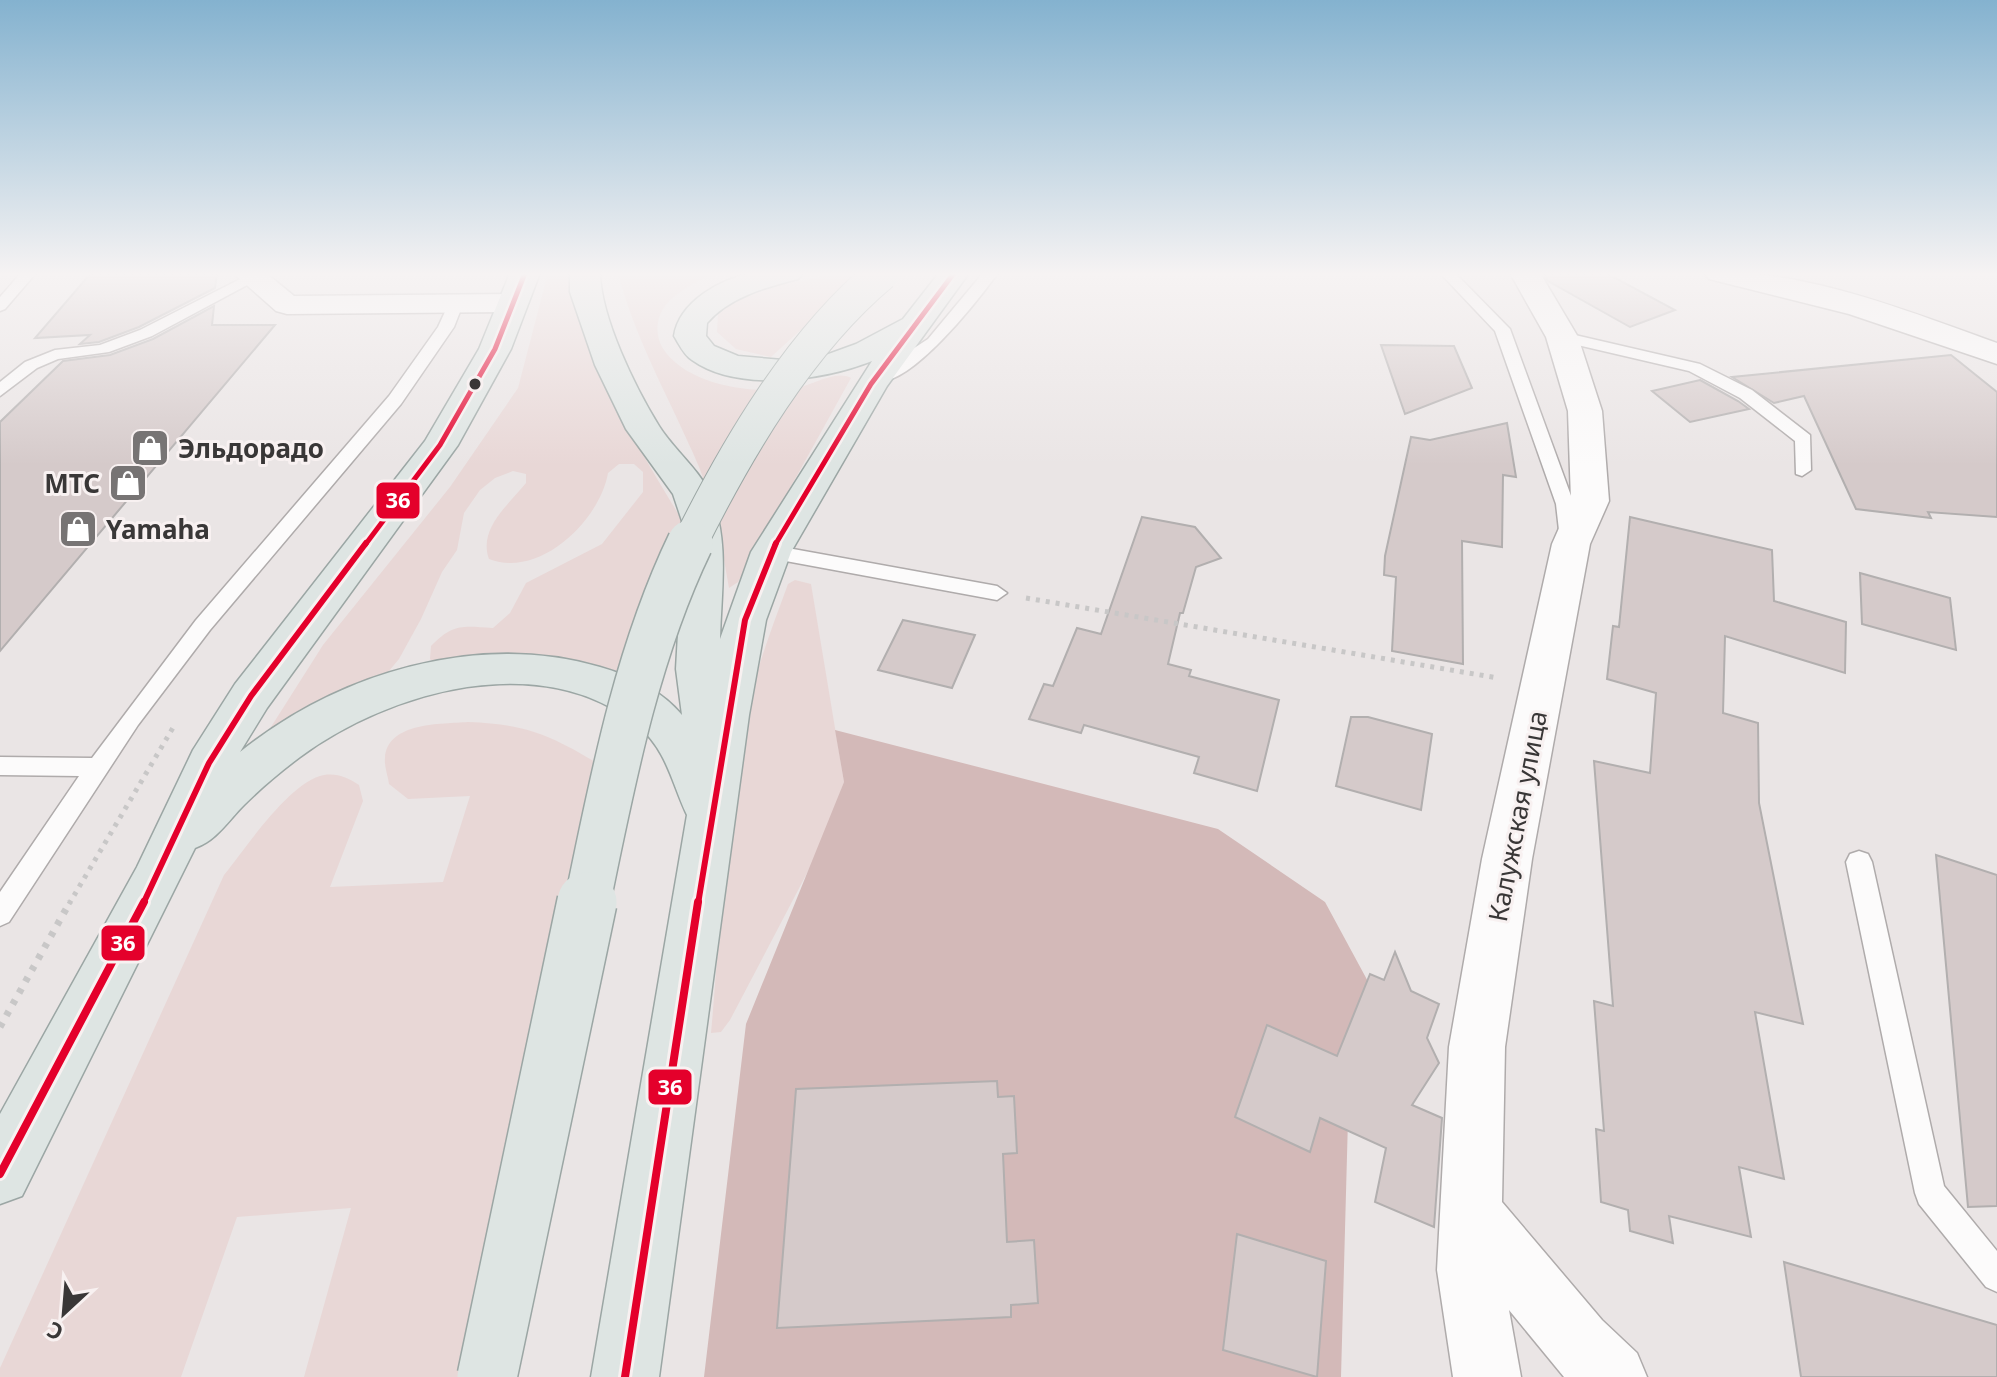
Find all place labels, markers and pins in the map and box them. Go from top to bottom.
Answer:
unlabelled marker [467,376,483,392]
shop icon: Эльдорадо [129,427,171,469]
place label: Эльдорадо [178,430,324,466]
shop icon: МТС [107,462,149,504]
place label: МТС [44,465,100,501]
shop icon: Yamaha [57,508,99,550]
place label: Yamaha [106,511,210,547]

